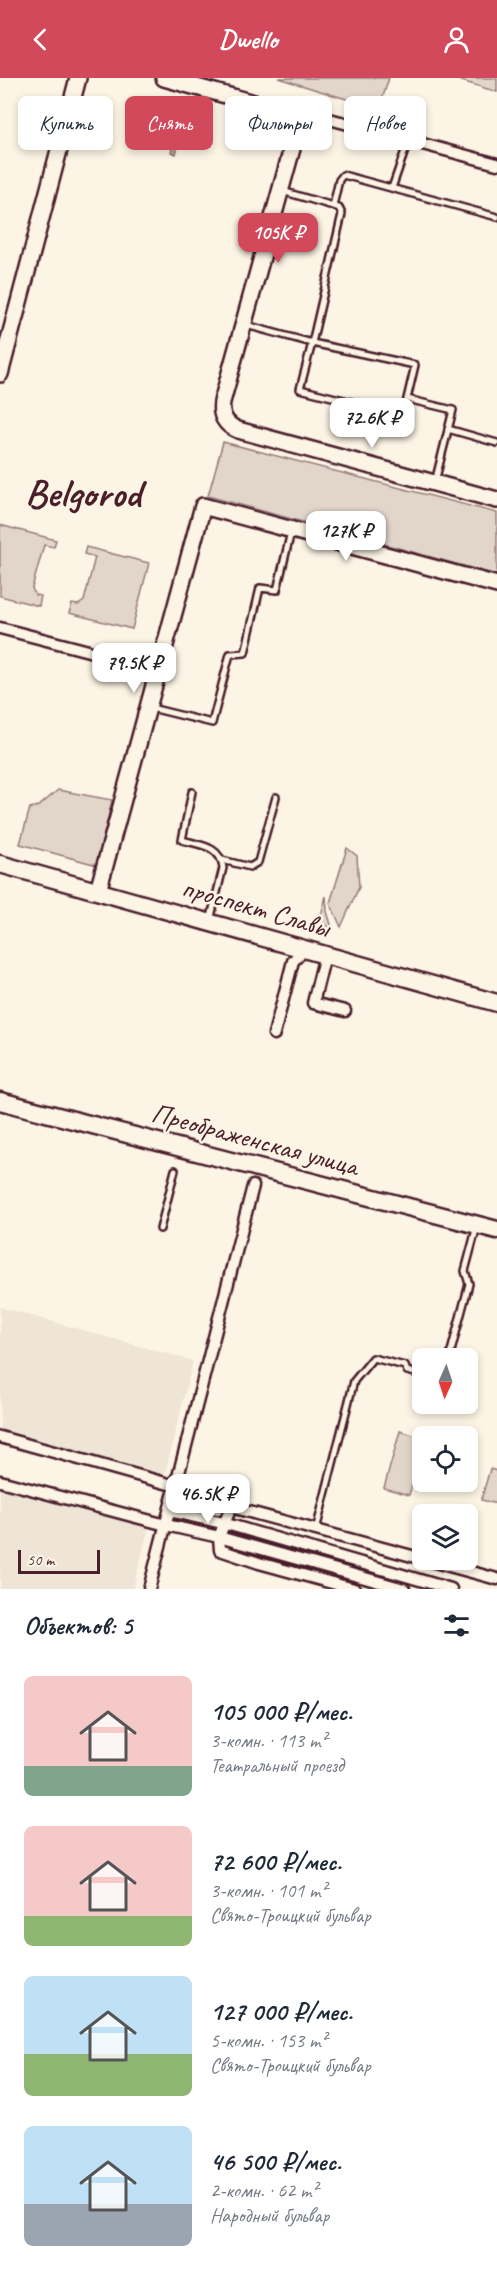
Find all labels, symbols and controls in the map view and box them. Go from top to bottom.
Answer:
text: Dwello [219,22,278,56]
icon: back [24,23,57,56]
icon: person [440,23,473,56]
chip: Купить [18,96,113,150]
chip: Снять [125,96,213,150]
chip: Фильтры [225,96,332,150]
chip: Новое [344,96,426,150]
pin: 105K ₽ [229,213,327,264]
text: 105K ₽ [252,220,304,245]
pin: 72.6K ₽ [317,398,427,449]
text: 72.6K ₽ [344,405,400,430]
district label: Belgorod [25,468,148,518]
pin: 127K ₽ [297,511,395,562]
text: 127K ₽ [320,518,372,543]
pin: 79.5K ₽ [79,643,189,694]
text: 79.5K ₽ [106,650,162,675]
street label: проспект Славы [178,869,336,945]
street label: Преображенская улица [148,1095,365,1184]
north arrow [412,1348,478,1414]
map controls [412,1348,478,1570]
button: locate [412,1426,478,1492]
pin: 46.5K ₽ [153,1474,263,1525]
text: 46.5K ₽ [180,1481,236,1506]
button: layers [412,1504,478,1570]
scale bar [18,1547,100,1574]
text: 50 m [27,1550,54,1570]
text: Объектов: 5 [24,1609,132,1642]
icon: filters [440,1609,473,1642]
text: 105 000 ₽/мес. [210,1695,352,1728]
icon: home [72,1700,144,1772]
text: 3-комн. · 113 m² [210,1728,327,1753]
text: Театральный проезд [210,1753,344,1778]
text: 72 600 ₽/мес. [210,1845,341,1878]
icon: home [72,1850,144,1922]
text: 3-комн. · 101 m² [210,1878,327,1903]
text: Свято-Троицкий бульвар [210,1903,371,1928]
text: 127 000 ₽/мес. [210,1995,353,2028]
icon: home [72,2000,144,2072]
text: 5-комн. · 153 m² [210,2028,327,2053]
text: Свято-Троицкий бульвар [210,2053,371,2078]
text: 46 500 ₽/мес. [210,2145,341,2178]
icon: home [72,2150,144,2222]
text: 2-комн. · 62 m² [210,2178,318,2203]
text: Народный бульвар [210,2203,329,2228]

